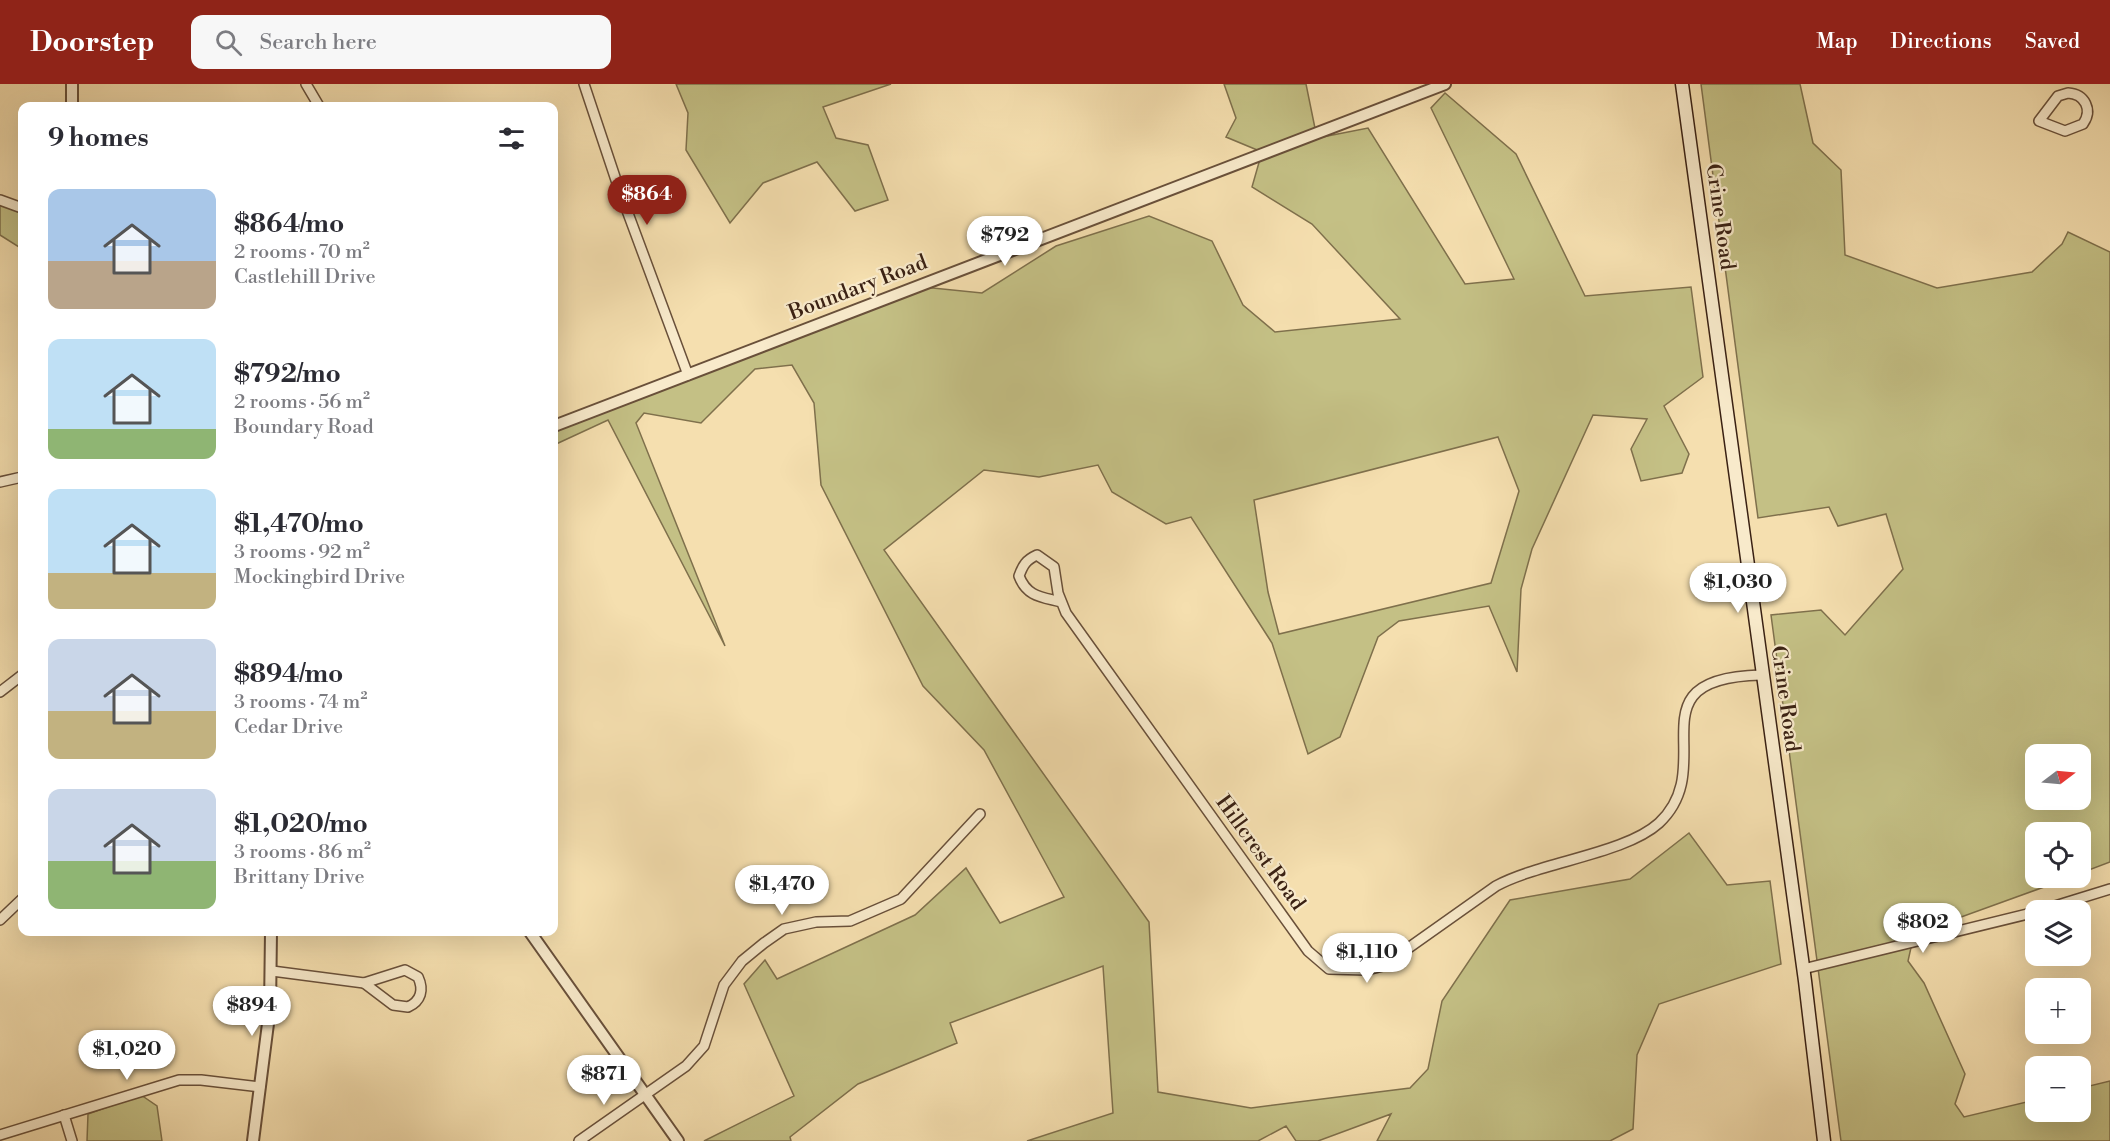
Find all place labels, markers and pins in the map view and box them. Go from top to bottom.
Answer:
pin: $864 [611,175,683,226]
pin: $792 [969,216,1041,267]
pin: $1,030 [1689,563,1787,614]
pin: $1,470 [733,865,831,916]
pin: $802 [1887,903,1959,954]
pin: $1,110 [1318,933,1416,984]
pin: $894 [216,986,288,1037]
pin: $1,020 [78,1030,176,1081]
pin: $871 [568,1055,640,1106]

